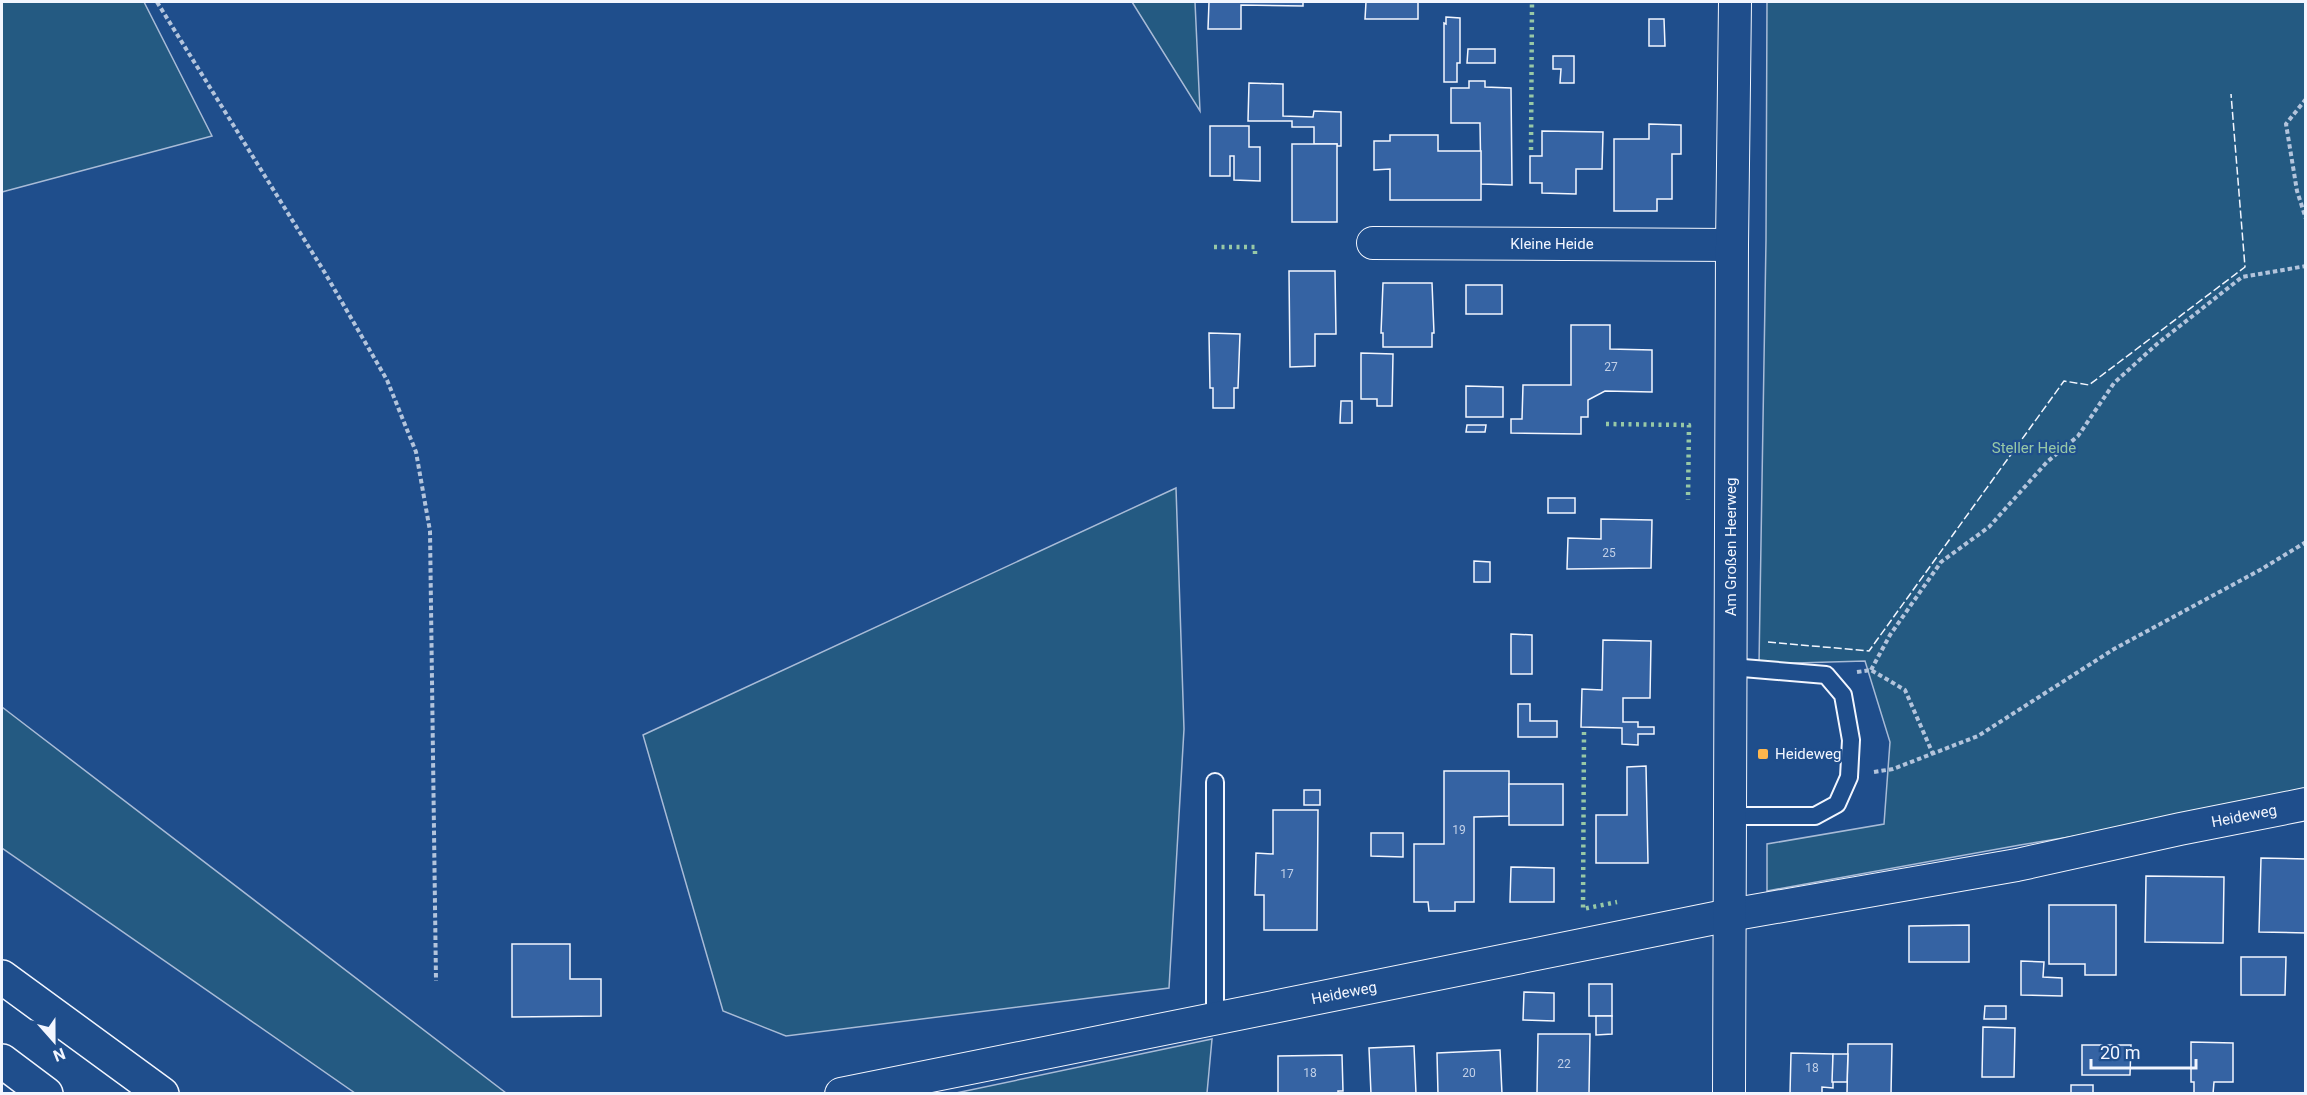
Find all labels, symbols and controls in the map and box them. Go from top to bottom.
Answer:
street label: Kleine Heide [1510,235,1594,253]
house number: 27 [1604,360,1618,374]
park label: Steller Heide [1992,439,2076,457]
street label: Am Großen Heerweg [1722,478,1740,616]
house number: 25 [1602,546,1616,560]
place label: Heideweg [1775,745,1841,763]
marker: Heideweg [1756,747,1770,761]
street label: Heideweg [2210,801,2278,831]
house number: 19 [1452,823,1466,837]
house number: 17 [1280,867,1294,881]
street label: Heideweg [1310,978,1378,1008]
north arrow [24,1011,84,1071]
scale bar [2091,1032,2196,1070]
text: 20 m [2100,1042,2140,1063]
text: N [51,1044,68,1065]
house number: 22 [1557,1057,1571,1071]
house number: 18 [1805,1061,1819,1075]
house number: 18 [1303,1066,1317,1080]
house number: 20 [1462,1066,1476,1080]

